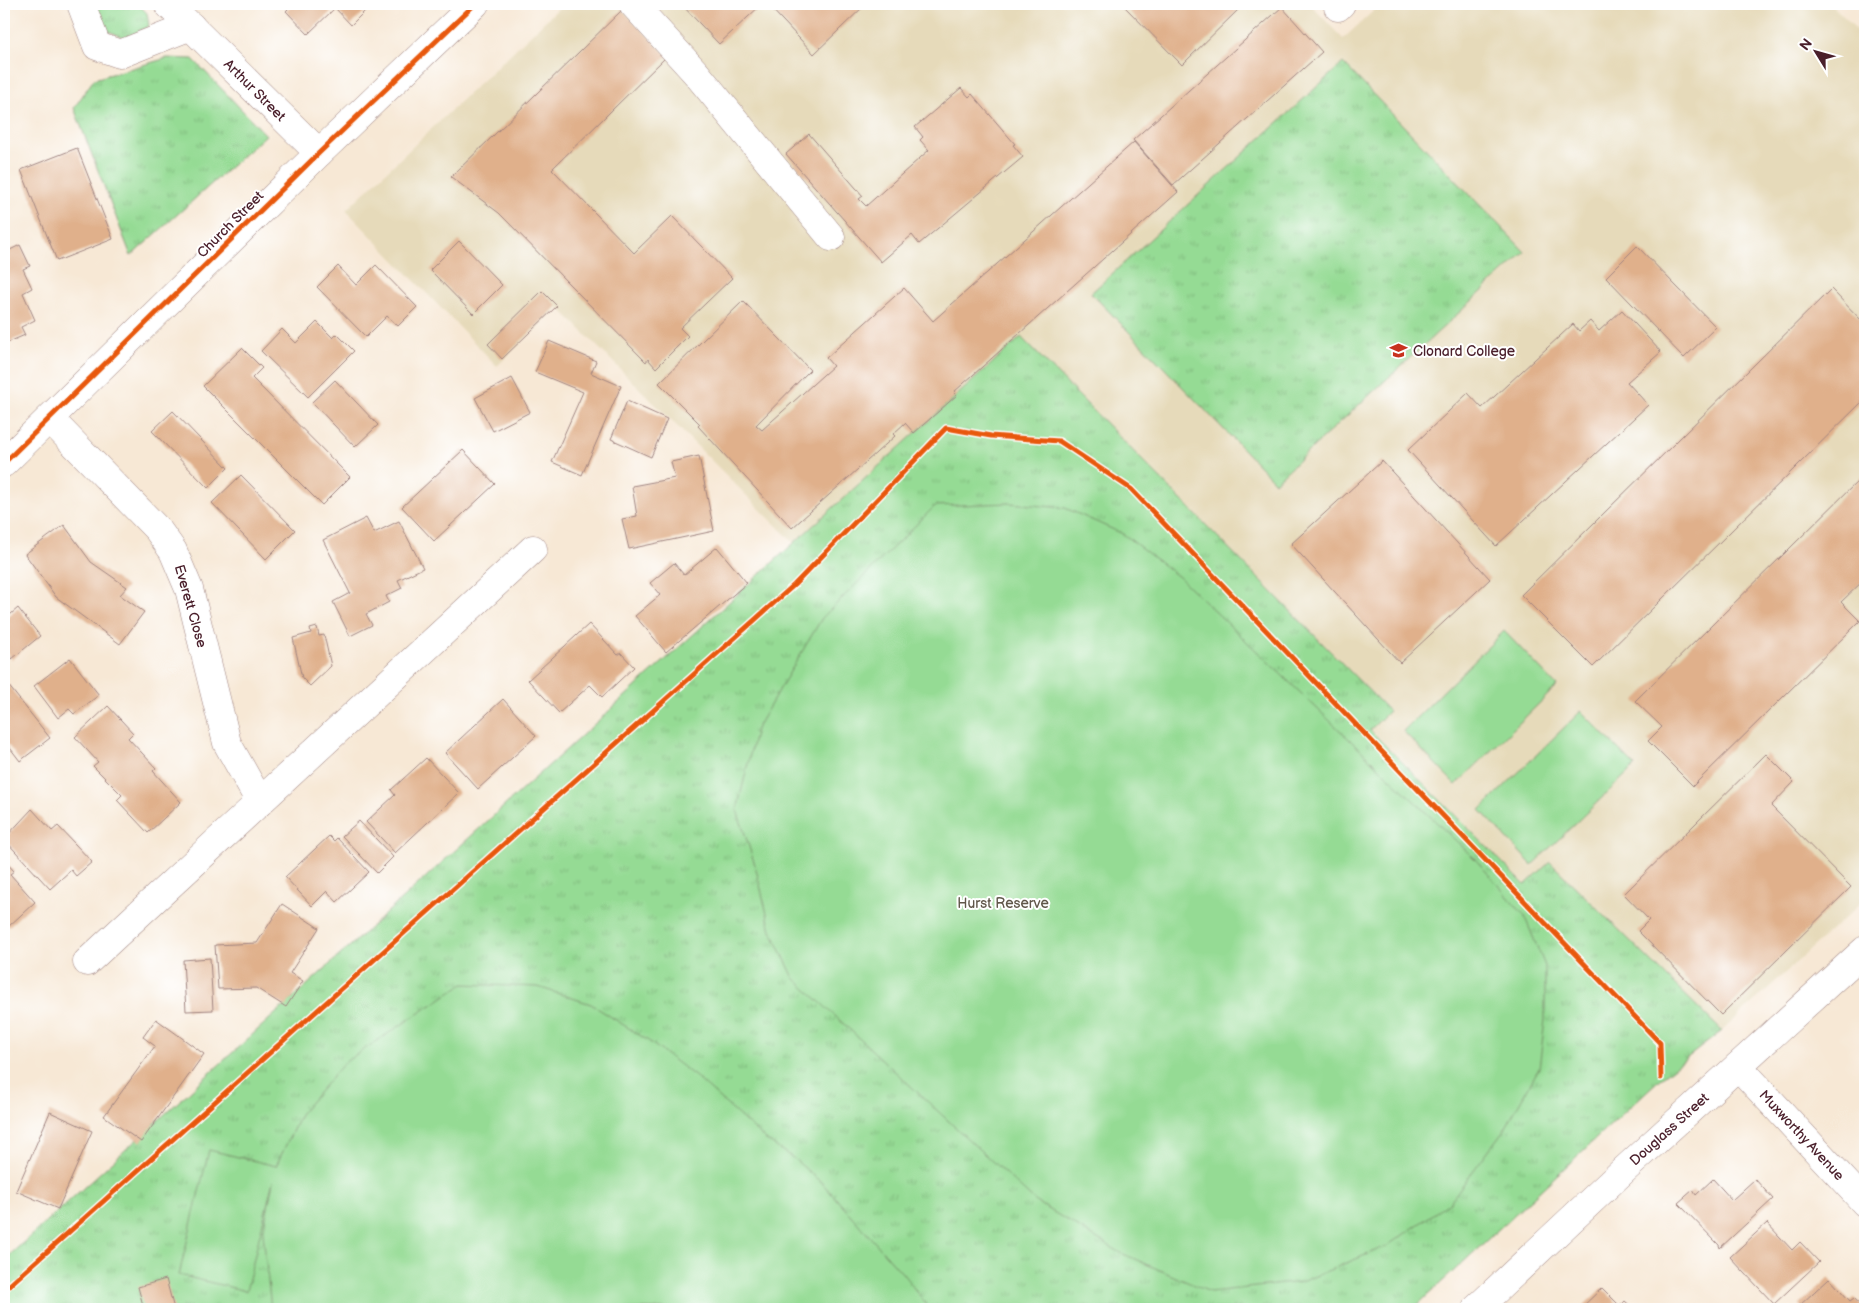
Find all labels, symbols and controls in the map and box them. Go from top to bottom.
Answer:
north arrow [1792,28,1842,78]
text: N [1796,35,1816,54]
street label: Arthur Street [220,56,290,125]
street label: Church Street [193,187,268,261]
school or university icon: Clonard College [1389,341,1409,361]
place label: Clonard College [1413,343,1515,360]
street label: Everett Close [171,563,211,650]
park label: Hurst Reserve [957,895,1049,912]
street label: Muxworthy Avenue [1755,1087,1848,1184]
street label: Douglass Street [1626,1089,1713,1169]

